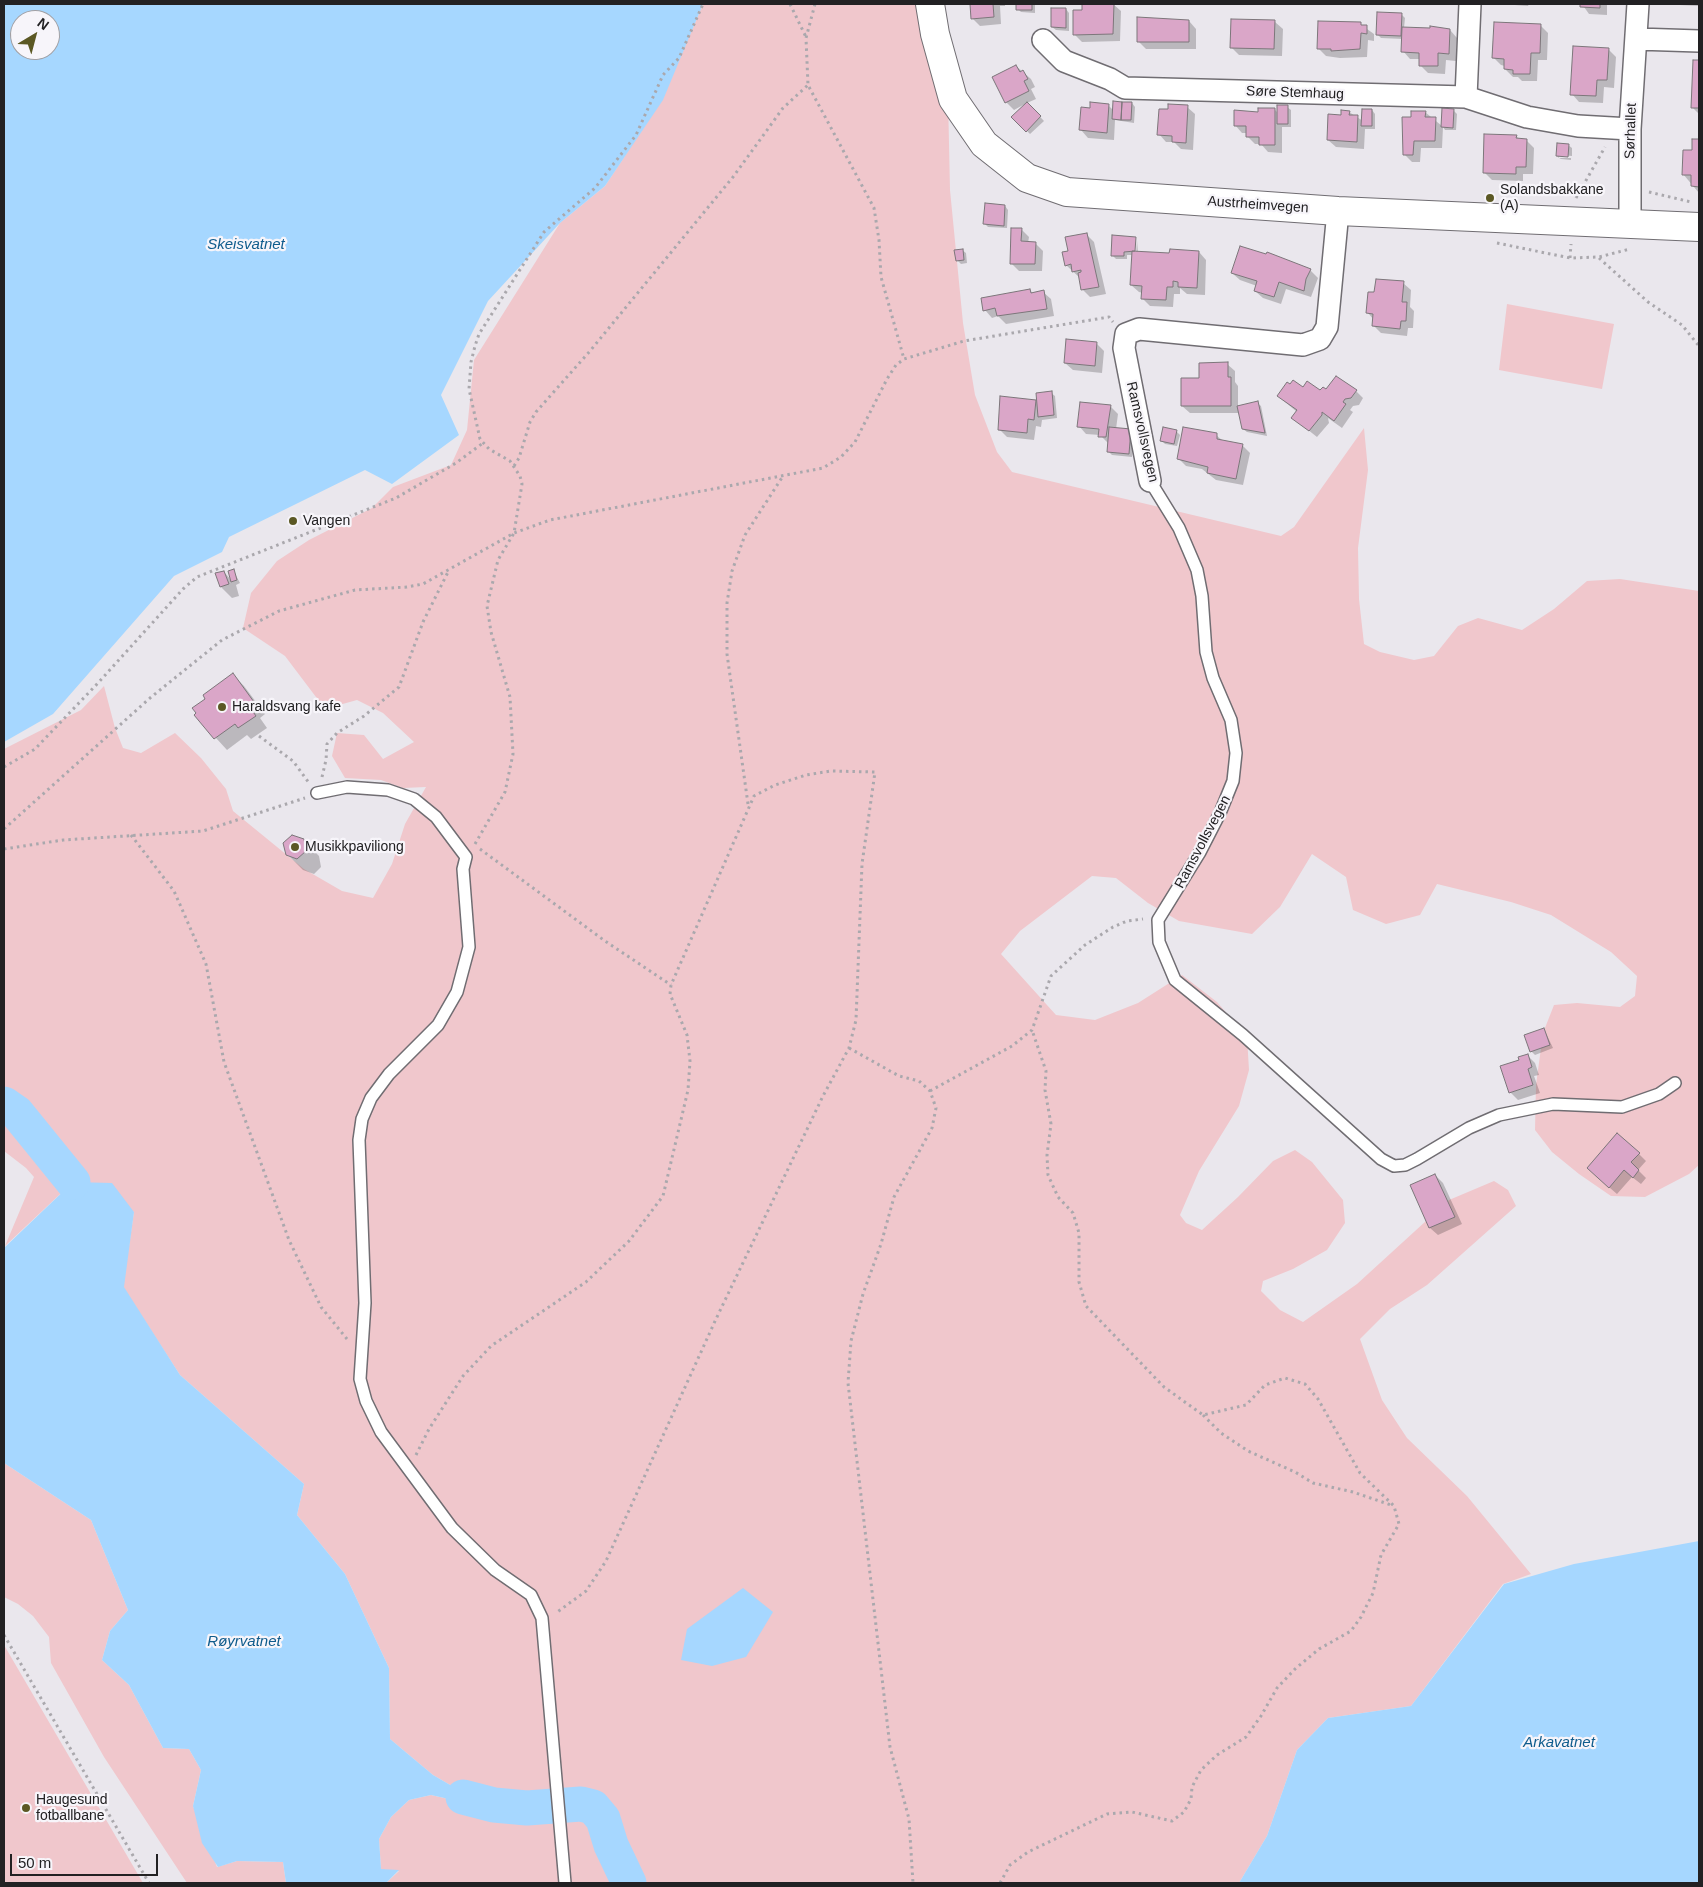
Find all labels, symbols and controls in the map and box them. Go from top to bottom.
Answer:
north arrow [10,10,60,60]
text: N [35,14,52,33]
street label: Søre Stemhaug [1246,83,1344,103]
street label: Sørhallet [1622,103,1640,159]
place label: Solandsbakkane (A) [1500,182,1604,214]
marker: Solandsbakkane (A) [1484,192,1496,204]
street label: Austrheimvegen [1207,193,1309,217]
water label: Skeisvatnet [207,236,285,254]
street label: Ramsvollsvegen [1122,380,1162,484]
place label: Vangen [303,513,350,529]
marker: Vangen [287,515,299,527]
place label: Haraldsvang kafe [232,699,341,715]
marker: Haraldsvang kafe [216,701,228,713]
street label: Ramsvollsvegen [1171,793,1235,891]
place label: Musikkpaviliong [305,839,404,855]
marker: Musikkpaviliong [289,841,301,853]
water label: Røyrvatnet [207,1633,281,1651]
water label: Arkavatnet [1523,1734,1595,1752]
place label: Haugesund fotballbane [36,1792,108,1824]
marker: Haugesund fotballbane [20,1802,32,1814]
scale bar [12,1844,160,1876]
text: 50 m [18,1854,51,1871]

